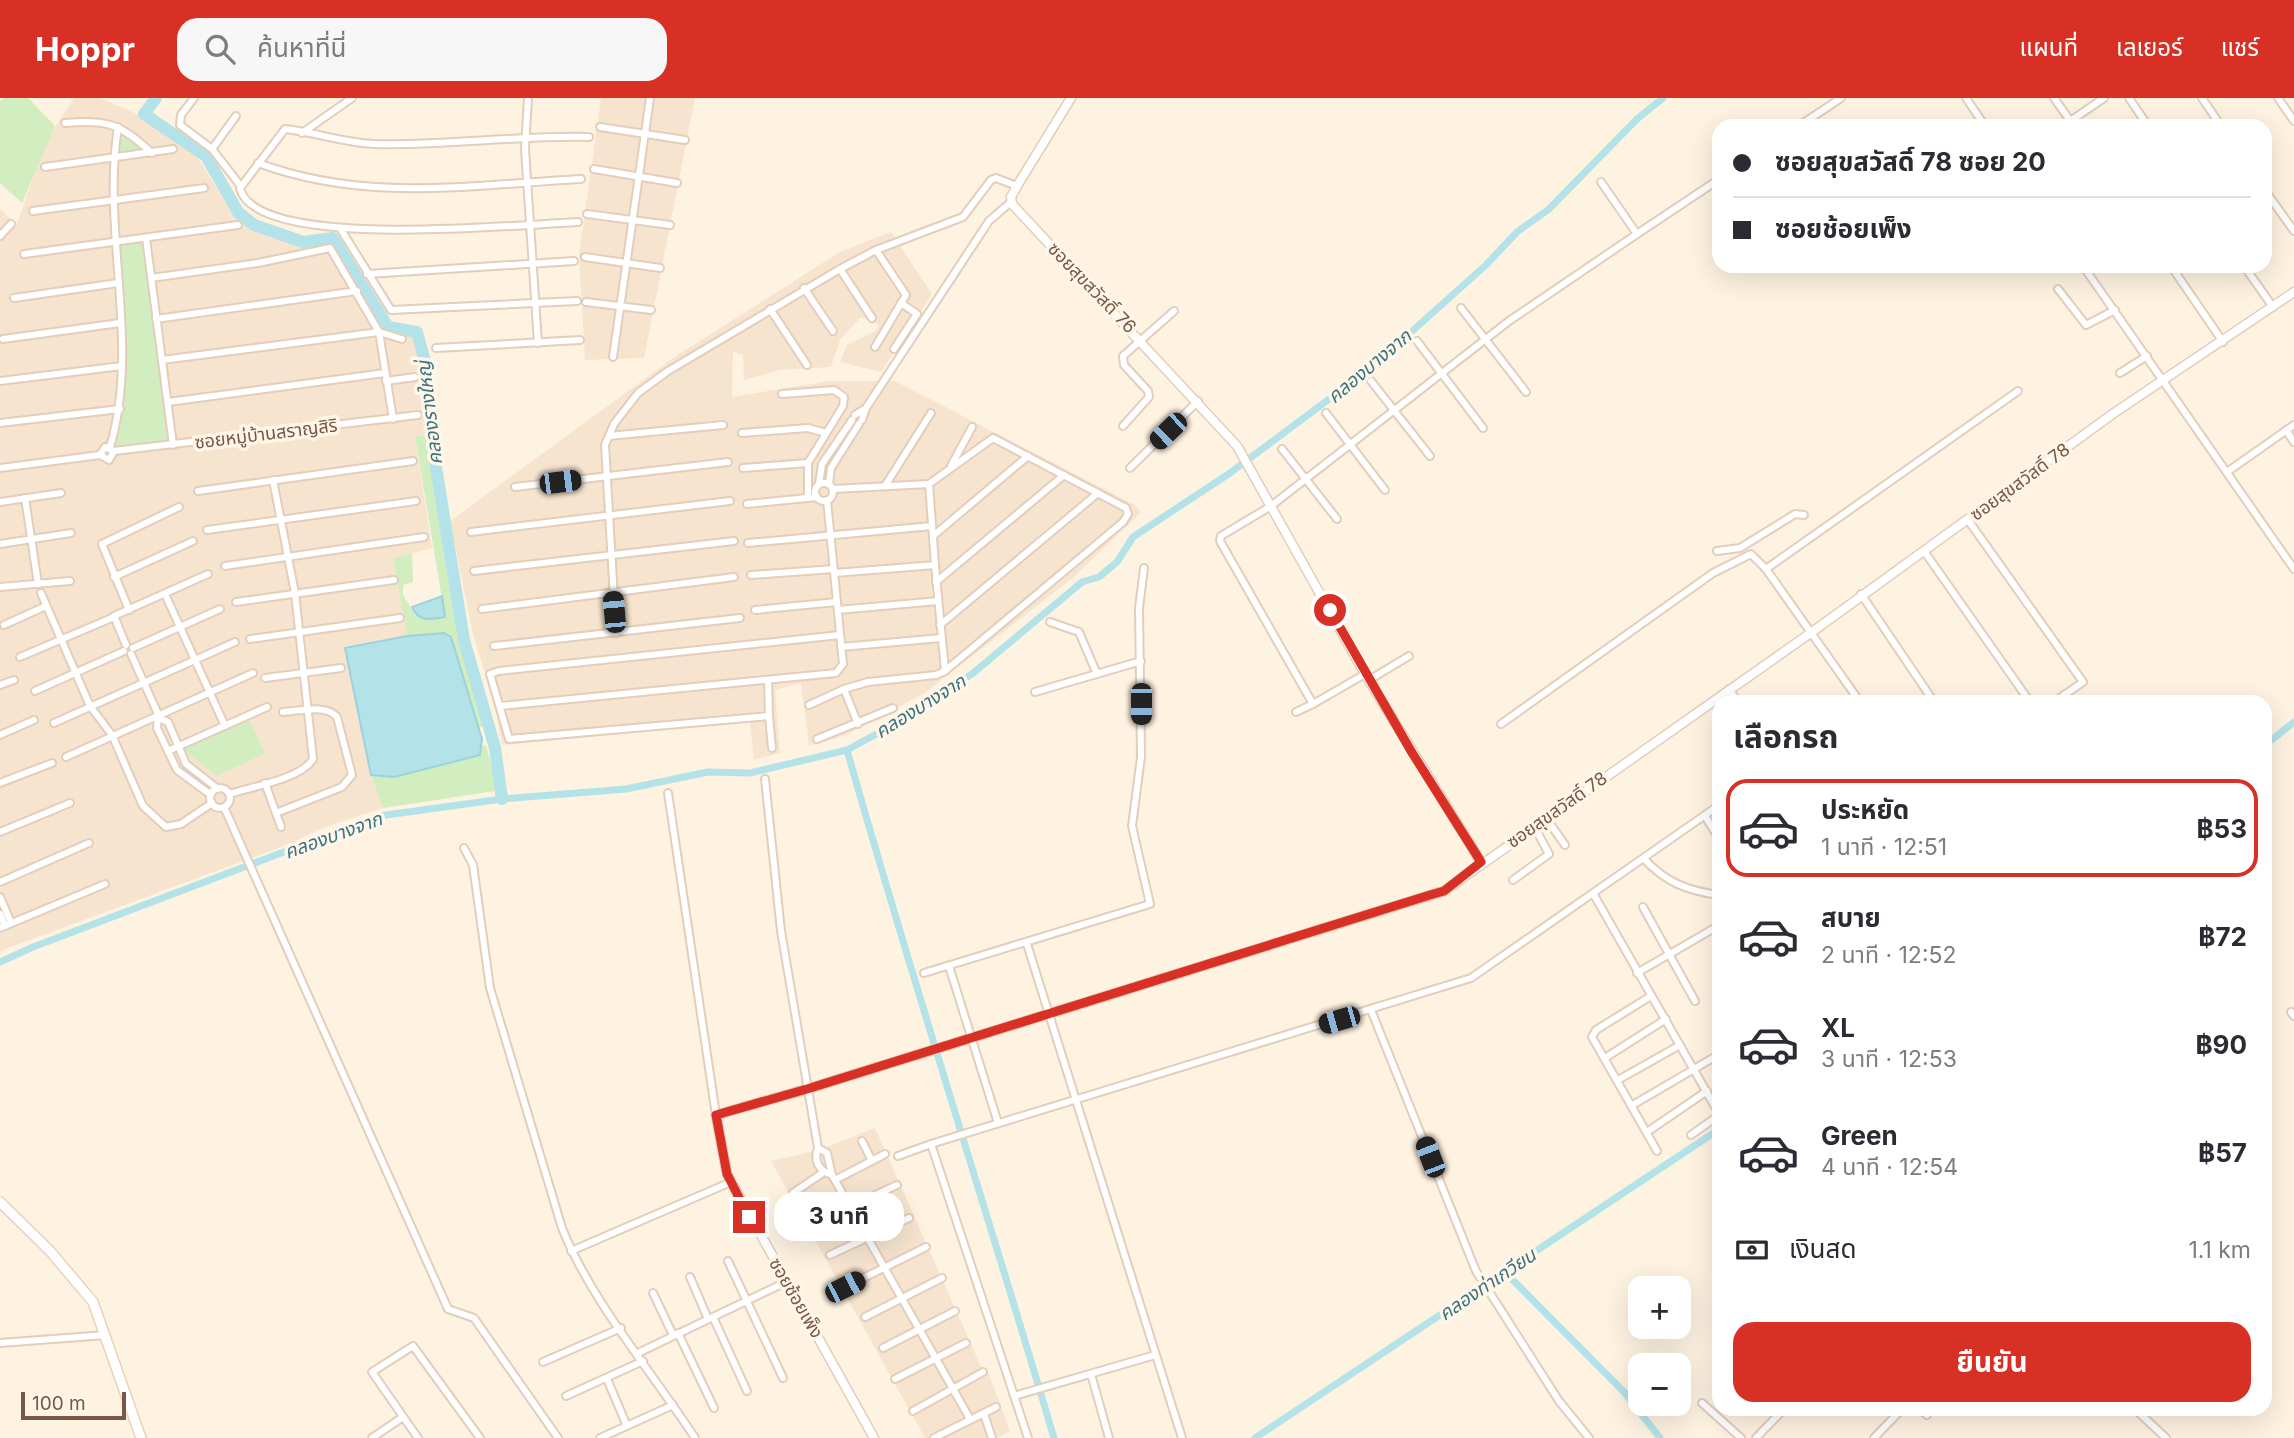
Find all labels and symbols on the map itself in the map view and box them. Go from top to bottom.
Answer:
street label: ซอยสุขสวัสดิ์ 76 [1043,238,1141,338]
water label: คลองบางจาก [1323,324,1416,408]
water label: คลองรางใหญ่ [411,357,447,466]
car [1146,409,1191,453]
street label: ซอยหมู่บ้านสราญสิริ [193,414,339,455]
street label: ซอยสุขสวัสดิ์ 78 [1966,438,2074,526]
car [538,469,583,495]
car [602,590,627,634]
route start [1314,594,1346,626]
water label: คลองบางจาก [871,669,970,743]
car [1131,683,1152,725]
street label: ซอยสุขสวัสดิ์ 78 [1502,767,1612,853]
water label: คลองบางจาก [281,807,386,864]
car [1316,1004,1363,1036]
car [1413,1134,1448,1180]
callout: 3 นาที [774,1192,903,1242]
route end [733,1201,765,1233]
water label: คลองท่าเกวียน [1434,1243,1541,1325]
street label: ซอยช้อยเพ็ง [765,1254,828,1342]
car [822,1268,869,1306]
scale bar [21,1389,126,1421]

